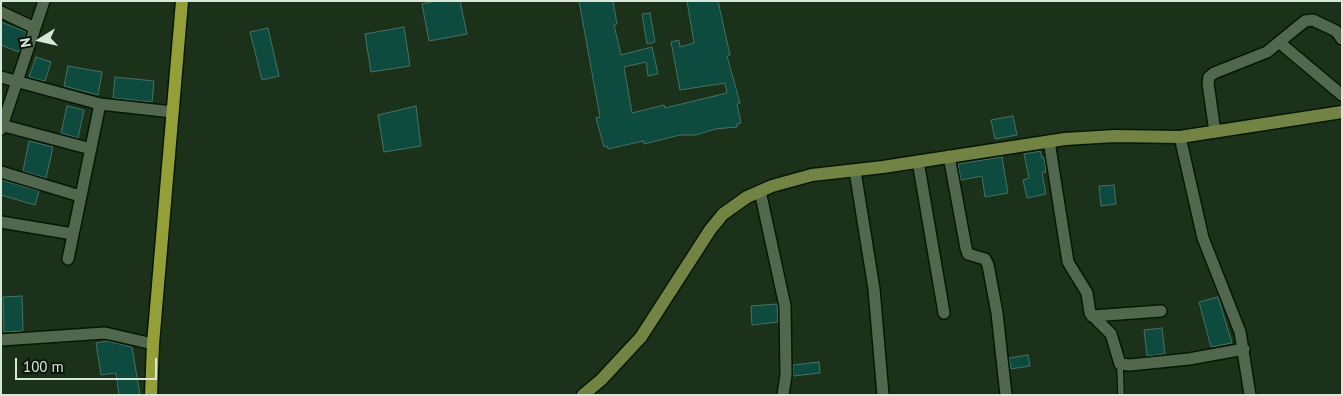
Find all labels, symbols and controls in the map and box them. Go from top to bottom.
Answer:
north arrow [15,15,65,65]
text: N [16,37,35,49]
scale bar [18,348,160,380]
text: 100 m [23,357,64,376]

